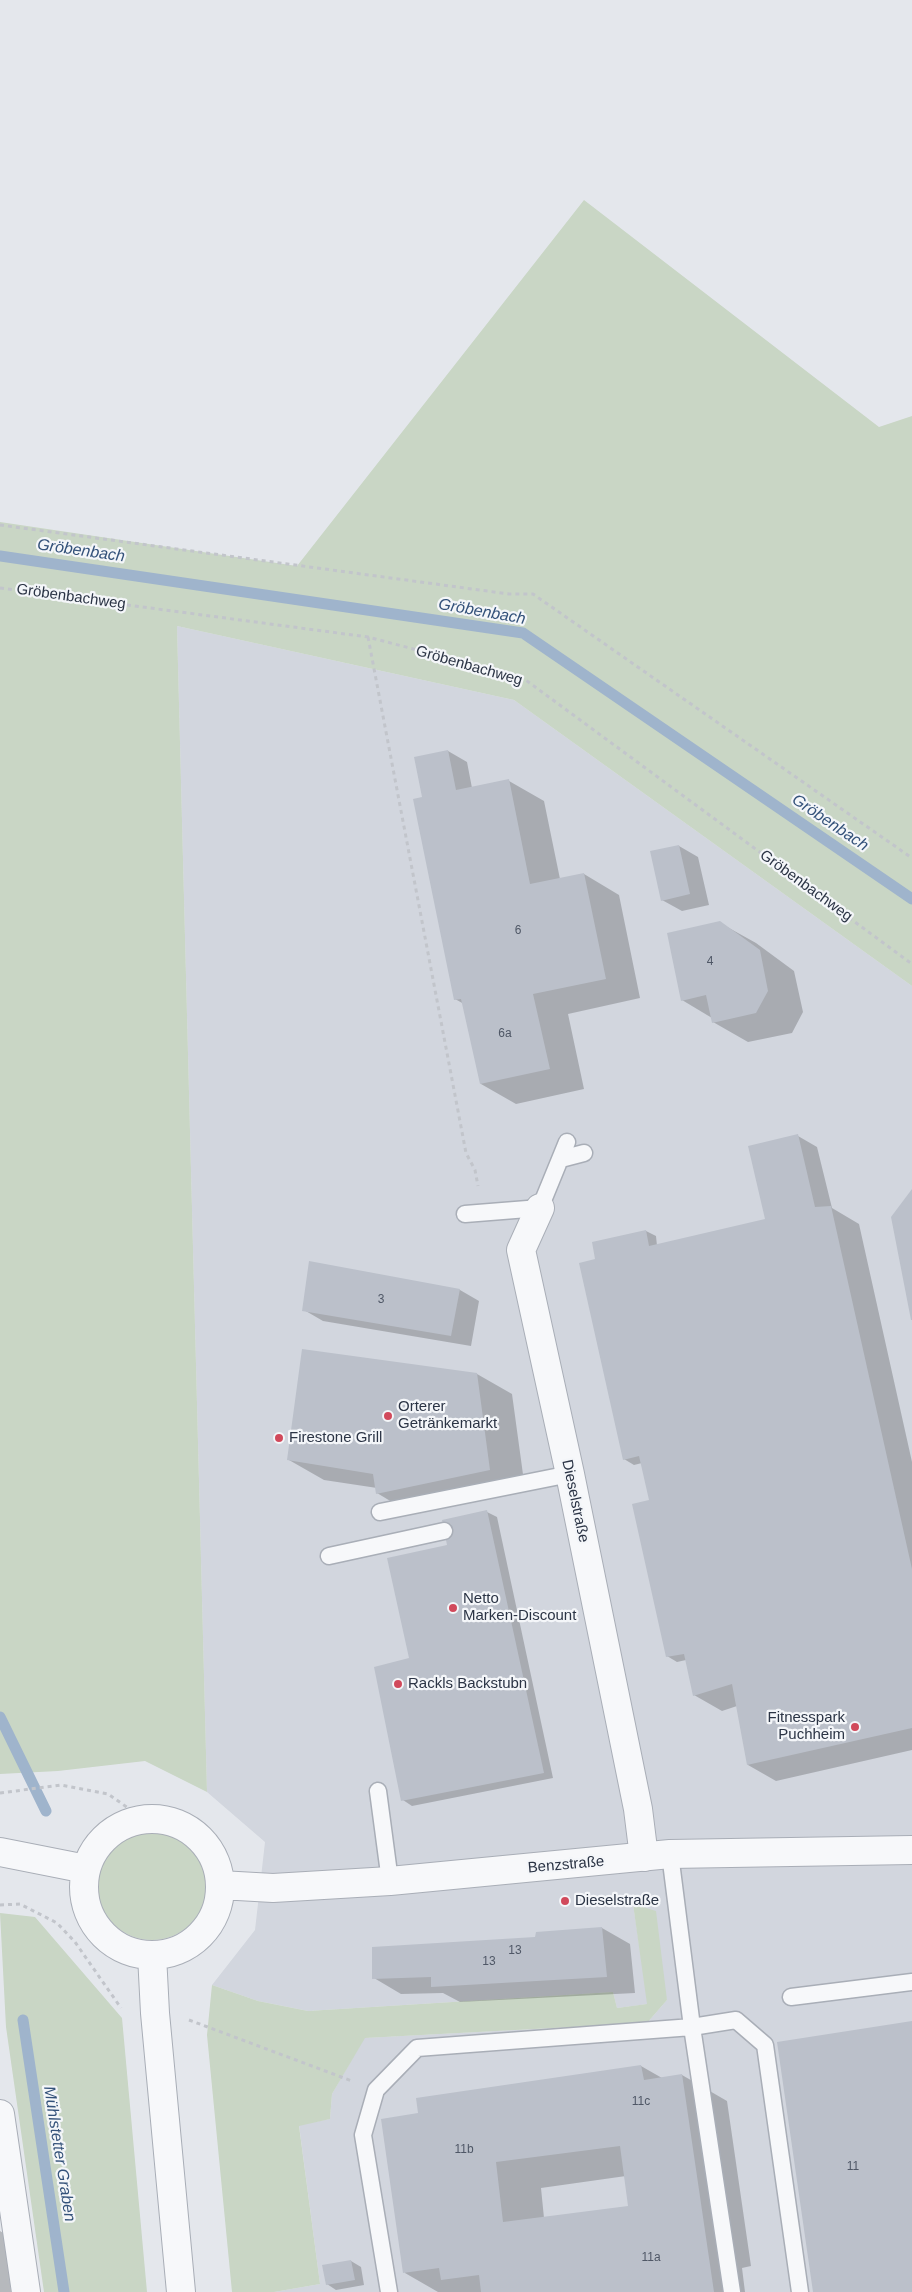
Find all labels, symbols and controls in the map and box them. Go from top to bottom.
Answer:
water label: Gröbenbach [36,535,126,567]
street label: Gröbenbachweg [15,580,127,614]
water label: Gröbenbach [437,595,527,629]
street label: Gröbenbachweg [414,642,524,690]
water label: Gröbenbach [788,790,872,856]
street label: Gröbenbachweg [756,846,856,926]
house number: 6 [515,924,521,938]
house number: 4 [707,955,713,969]
house number: 6a [498,1027,512,1041]
house number: 3 [378,1293,384,1307]
place label: Orterer Getränkemarkt [398,1398,497,1433]
marker: Orterer Getränkemarkt [382,1410,394,1422]
place label: Firestone Grill [289,1429,382,1447]
marker: Firestone Grill [273,1432,285,1444]
street label: Dieselstraße [557,1458,593,1544]
place label: Netto Marken-Discount [463,1590,576,1625]
marker: Netto Marken-Discount [447,1602,459,1614]
place label: Rackls Backstubn [408,1675,527,1693]
marker: Rackls Backstubn [392,1678,404,1690]
place label: Fitnesspark Puchheim [767,1709,845,1744]
marker: Fitnesspark Puchheim [849,1721,861,1733]
street label: Benzstraße [527,1853,605,1877]
place label: Dieselstraße [575,1892,659,1910]
marker: Dieselstraße [559,1895,571,1907]
house number: 13 [508,1944,522,1958]
house number: 13 [482,1955,496,1969]
water label: Mühlstetter Graben [39,2085,79,2223]
house number: 11c [632,2095,650,2109]
house number: 11b [454,2143,474,2157]
house number: 11 [847,2160,859,2174]
house number: 11a [641,2251,661,2265]

